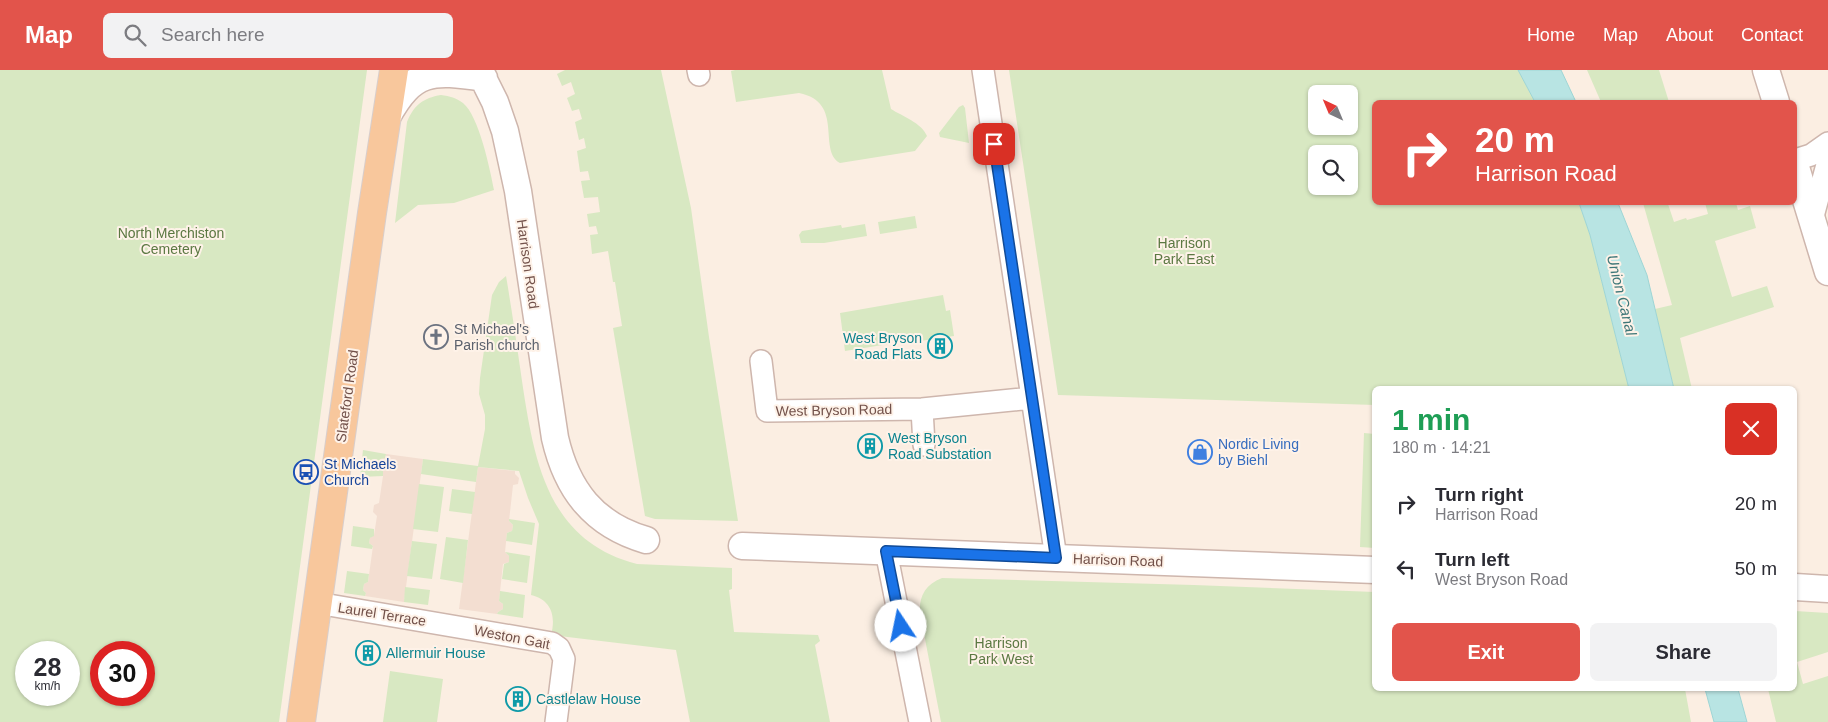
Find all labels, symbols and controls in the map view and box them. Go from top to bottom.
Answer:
search box [103,13,453,58]
text: Map [25,21,73,48]
icon: search [121,21,149,49]
text: Search here [161,24,265,45]
text: Home [1527,25,1575,45]
text: Map [1603,25,1638,45]
text: About [1666,25,1713,45]
text: Contact [1741,25,1803,45]
north arrow [1308,85,1358,135]
map controls [1308,85,1358,195]
icon: right [1392,120,1457,185]
text: 20 m [1475,120,1555,159]
pin [973,123,1015,165]
icon: arrive [980,130,1008,158]
button: search [1308,145,1358,195]
text: Harrison Road [1475,161,1617,186]
street label: Harrison Road [514,218,542,310]
park label: North Merchiston Cemetery [118,225,224,257]
park label: Harrison Park East [1154,235,1214,267]
water label: Union Canal [1604,253,1640,338]
place label: St Michael's Parish church [454,321,540,353]
church icon: St Michael's Parish church [423,324,449,350]
place label: West Bryson Road Flats [843,330,922,362]
building icon: West Bryson Road Flats [927,333,953,359]
street label: Slateford Road [333,349,361,443]
street label: West Bryson Road [776,401,892,419]
text: 1 min [1392,403,1470,436]
button: close [1725,403,1777,455]
place label: West Bryson Road Substation [888,430,992,462]
building icon: West Bryson Road Substation [857,433,883,459]
place label: Nordic Living by Biehl [1218,436,1299,468]
shop icon: Nordic Living by Biehl [1187,439,1213,465]
text: 180 m · 14:21 [1392,439,1491,456]
place label: St Michaels Church [324,456,396,488]
bus stop icon: St Michaels Church [293,459,319,485]
text: Turn right [1435,484,1523,505]
icon: right [1392,490,1420,518]
text: 20 m [1735,493,1777,514]
text: Harrison Road [1435,506,1538,523]
text: Turn left [1435,549,1510,570]
street label: Harrison Road [1073,550,1163,570]
icon: left [1392,555,1420,583]
text: 50 m [1735,558,1777,579]
text: West Bryson Road [1435,571,1568,588]
street label: Laurel Terrace [337,599,428,629]
position arrow [874,599,926,651]
street label: Weston Gait [473,622,551,652]
button: Exit [1392,623,1580,681]
button: Share [1590,623,1777,681]
park label: Harrison Park West [969,635,1033,667]
building icon: Allermuir House [355,640,381,666]
speed limit sign: 30 [90,641,155,706]
place label: Allermuir House [386,645,486,661]
text: 28 [34,653,61,681]
text: km/h [34,679,61,693]
building icon: Castlelaw House [505,686,531,712]
place label: Castlelaw House [536,691,641,707]

